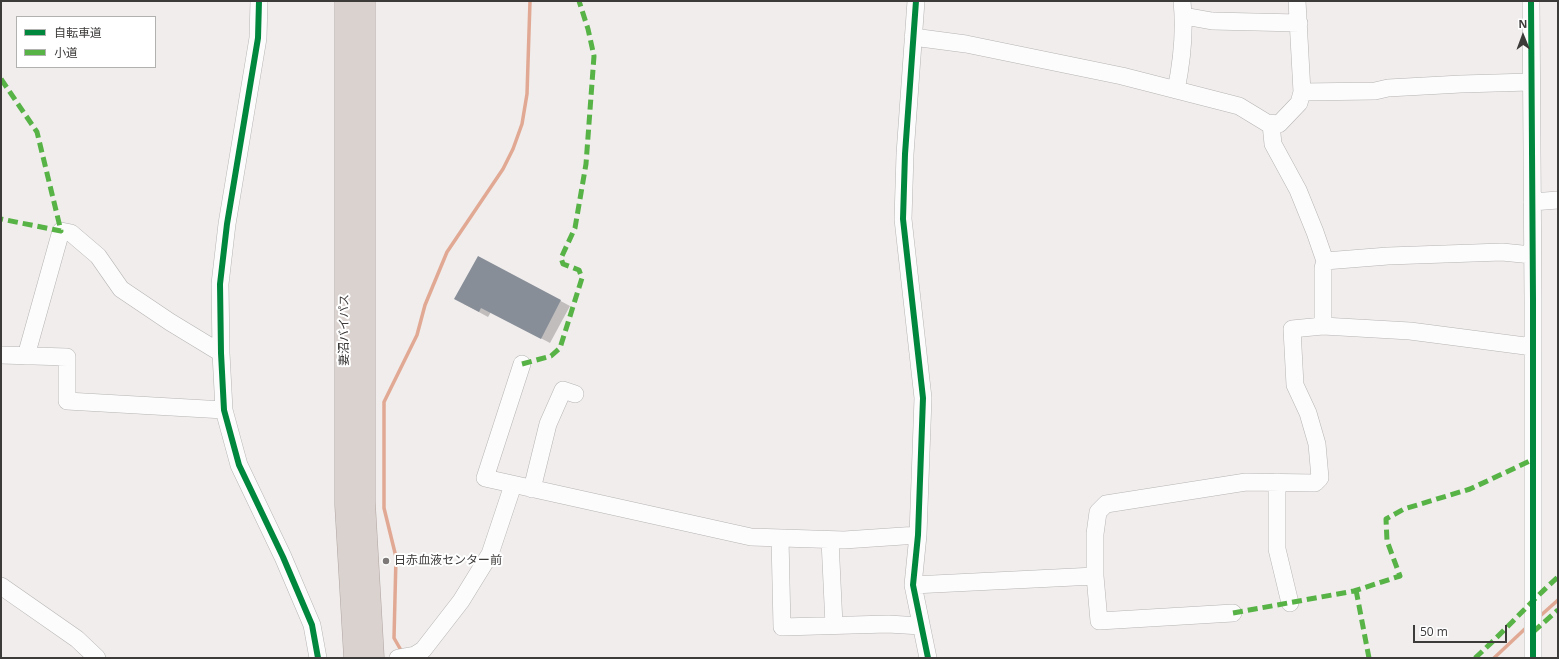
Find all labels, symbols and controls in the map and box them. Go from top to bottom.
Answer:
legend [16,16,156,68]
north arrow [1503,16,1543,56]
text: N [1518,16,1527,31]
text: 自転車道 [54,24,102,41]
text: 小道 [54,44,78,61]
street label: 妻沼バイパス [338,294,352,366]
place label: 日赤血液センター前 [394,554,502,568]
marker: 日赤血液センター前 [381,556,391,566]
scale bar [1415,617,1509,643]
text: 50 m [1420,623,1448,640]

